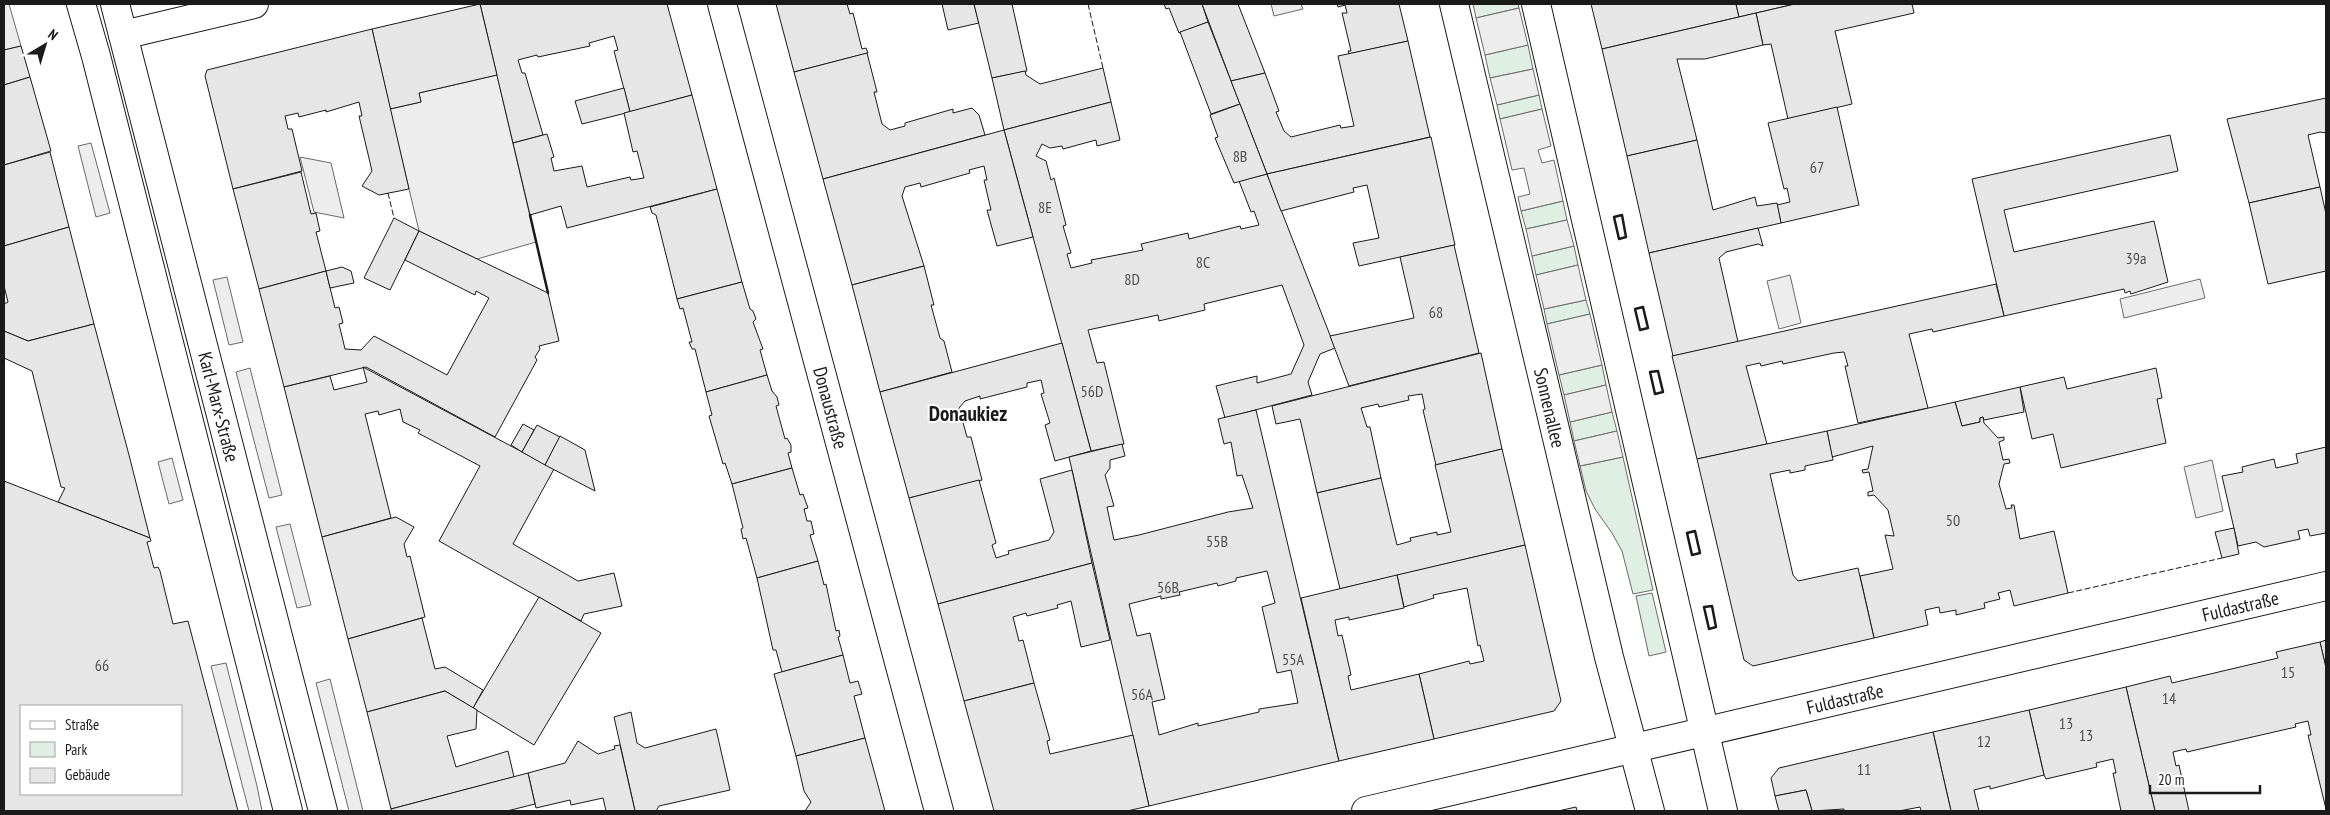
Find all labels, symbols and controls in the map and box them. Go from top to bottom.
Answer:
north arrow [20,20,70,70]
text: N [44,25,62,44]
house number: 8B [1233,146,1247,166]
house number: 67 [1810,157,1824,177]
house number: 8E [1038,197,1052,217]
house number: 39a [2126,248,2146,268]
house number: 8C [1196,252,1210,272]
house number: 8D [1124,269,1140,289]
house number: 68 [1429,302,1443,322]
street label: Karl-Marx-Straße [193,349,245,465]
street label: Donaustraße [808,364,853,451]
street label: Sonnenallee [1529,365,1571,450]
house number: 56D [1081,381,1103,401]
district label: Donaukiez [929,400,1007,427]
house number: 50 [1946,510,1960,530]
house number: 55B [1206,531,1228,551]
house number: 56B [1157,577,1179,597]
street label: Fuldastraße [2200,585,2281,627]
house number: 55A [1282,649,1304,669]
house number: 66 [95,655,109,675]
house number: 15 [2281,662,2295,682]
street label: Fuldastraße [1804,678,1886,719]
house number: 56A [1131,684,1153,704]
house number: 14 [2162,688,2176,708]
legend [20,705,182,795]
house number: 13 [2059,713,2073,733]
text: Straße [65,715,99,734]
house number: 13 [2079,725,2093,745]
house number: 12 [1977,731,1991,751]
text: Park [65,740,87,759]
house number: 11 [1857,759,1871,779]
scale bar [2150,762,2260,794]
text: Gebäude [65,765,110,784]
text: 20 m [2158,770,2184,789]

